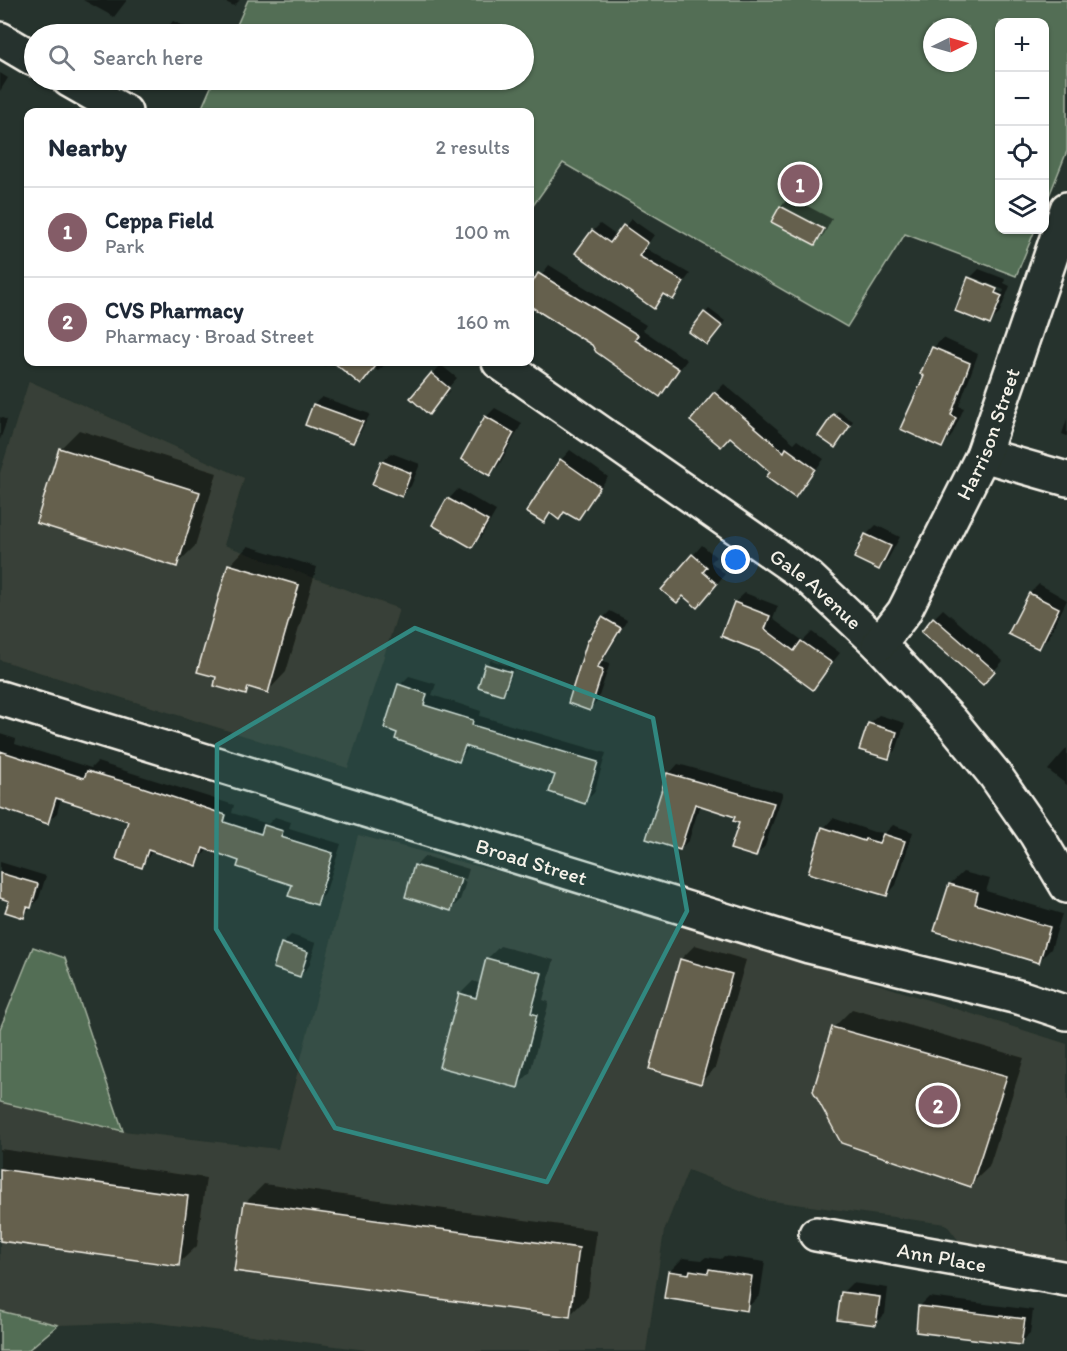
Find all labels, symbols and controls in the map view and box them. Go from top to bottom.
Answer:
north arrow [923,18,977,72]
map controls [995,18,1049,234]
button: + [995,18,1049,72]
search box [24,24,534,90]
icon: search [45,41,78,74]
text: Search here [93,44,203,71]
button: − [995,72,1049,126]
button: locate [995,126,1049,180]
text: Nearby [48,131,127,163]
text: 2 results [436,135,510,159]
pin: 1 [780,162,820,207]
button: layers [995,180,1049,234]
text: Ceppa Field [105,207,214,234]
text: 1 [63,220,72,244]
text: 100 m [455,220,510,244]
text: Park [105,234,144,258]
text: CVS Pharmacy [105,297,244,324]
text: 2 [62,310,73,334]
text: 160 m [457,310,510,334]
text: Pharmacy · Broad Street [105,324,314,348]
street label: Harrison Street [950,364,1024,504]
street label: Gale Avenue [765,542,868,634]
your location [721,545,750,574]
street label: Broad Street [473,832,590,890]
pin: 2 [918,1082,958,1128]
street label: Ann Place [895,1236,989,1277]

